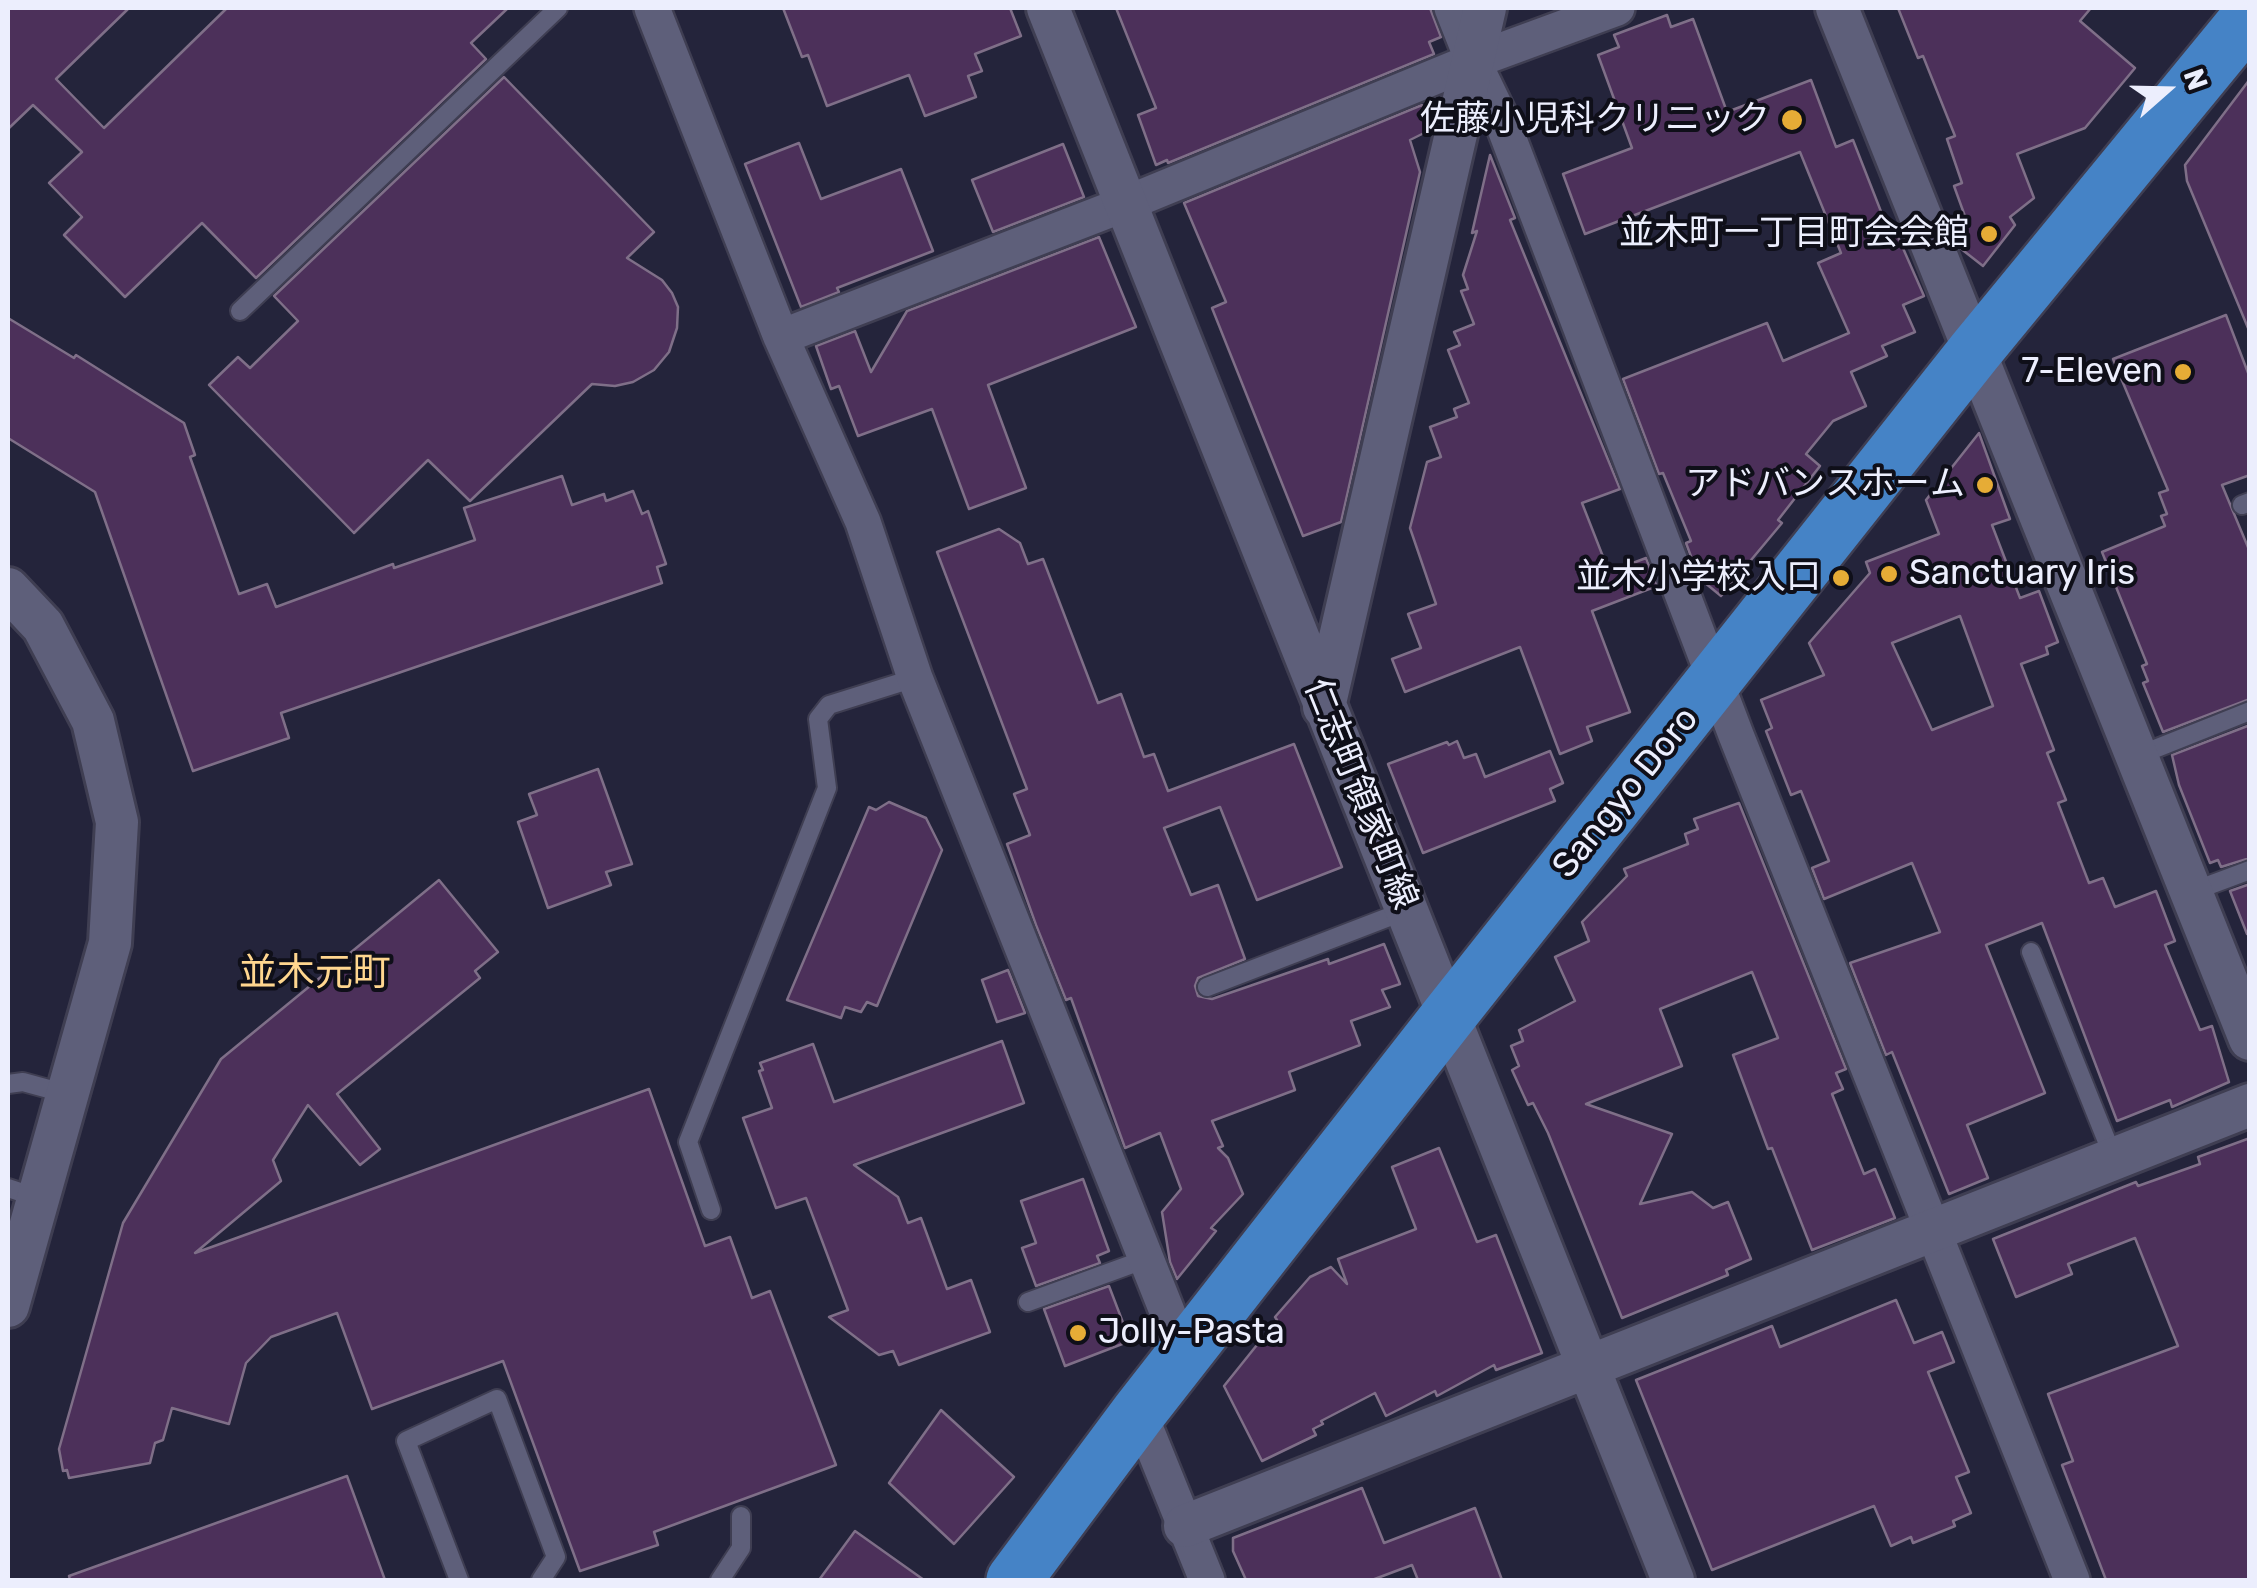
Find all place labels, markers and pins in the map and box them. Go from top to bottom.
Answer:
place label: 佐藤小児科クリニック [1420,99,1770,141]
marker: 佐藤小児科クリニック [1779,107,1805,133]
place label: 並木町一丁目町会会館 [1619,213,1969,255]
marker: 並木町一丁目町会会館 [1978,223,2000,245]
place label: 7-Eleven [2021,351,2163,393]
marker: 7-Eleven [2172,361,2194,383]
place label: アドバンスホーム [1685,464,1965,506]
marker: アドバンスホーム [1974,474,1996,496]
place label: Sanctuary Iris [1909,553,2135,595]
place label: 並木小学校入口 [1576,557,1821,599]
marker: Sanctuary Iris [1878,563,1900,585]
marker: 並木小学校入口 [1830,567,1852,589]
place label: Jolly-Pasta [1098,1312,1285,1354]
marker: Jolly-Pasta [1067,1322,1089,1344]

